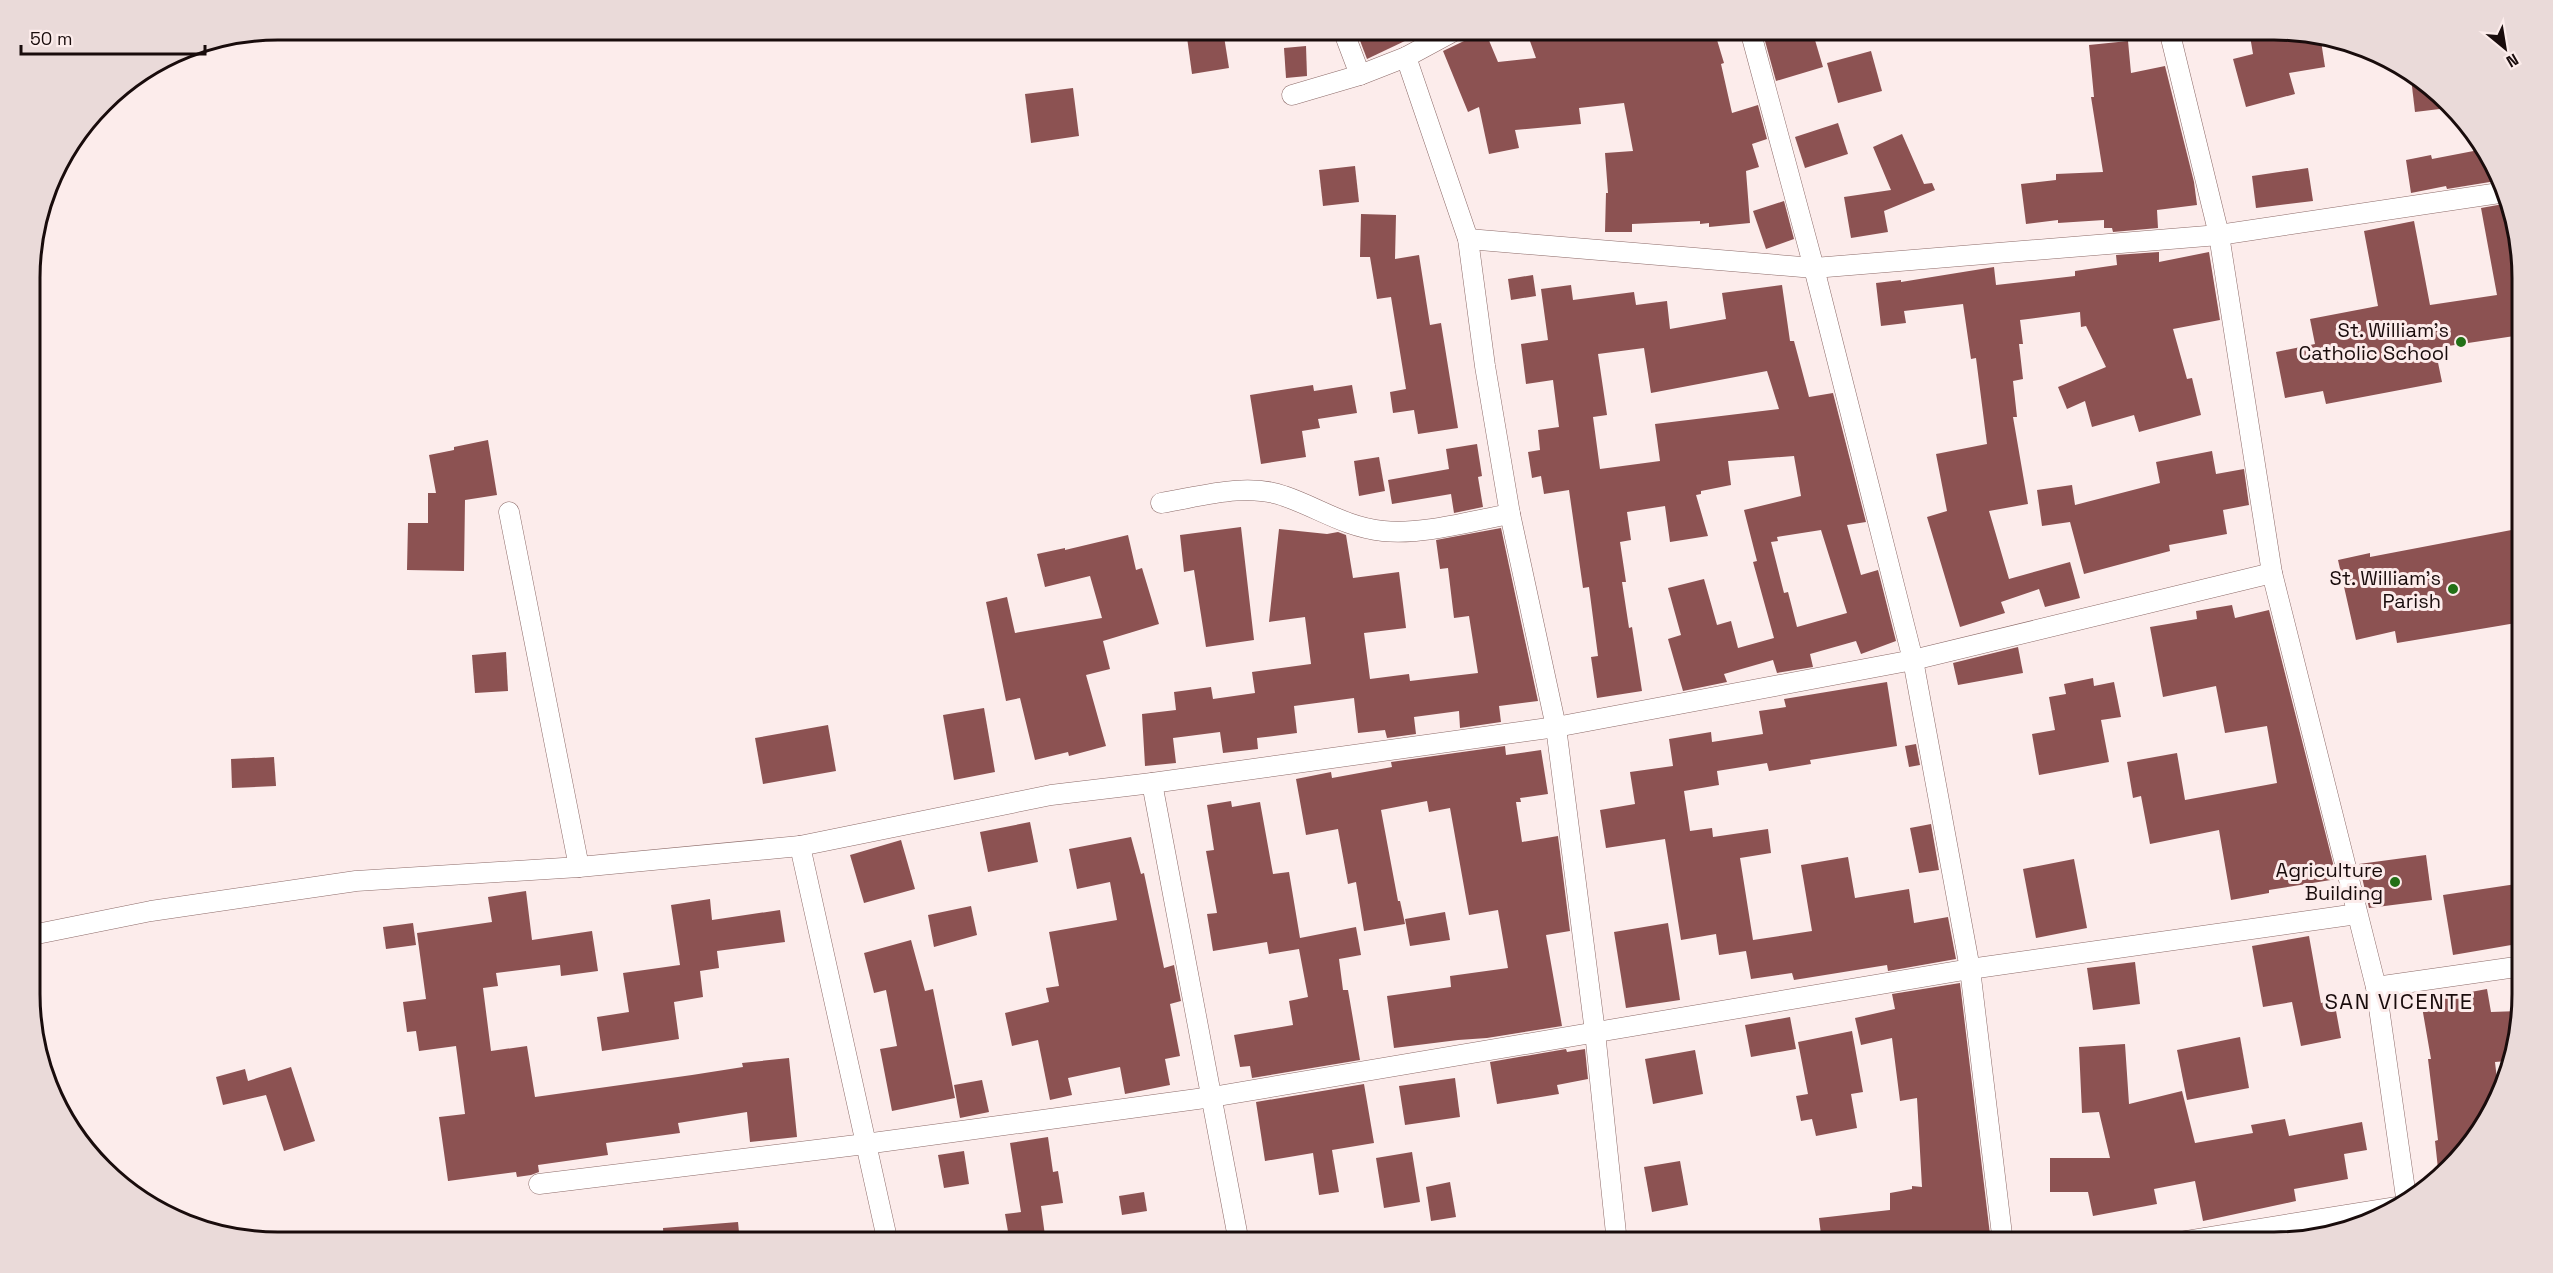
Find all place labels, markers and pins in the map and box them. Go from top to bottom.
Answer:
place label: St. William's Catholic School [2298,317,2449,366]
marker: St. William's Catholic School [2454,335,2468,349]
place label: St. William's Parish [2329,565,2441,614]
marker: St. William's Parish [2446,582,2460,596]
place label: Agriculture Building [2276,857,2383,906]
marker: Agriculture Building [2388,875,2402,889]

